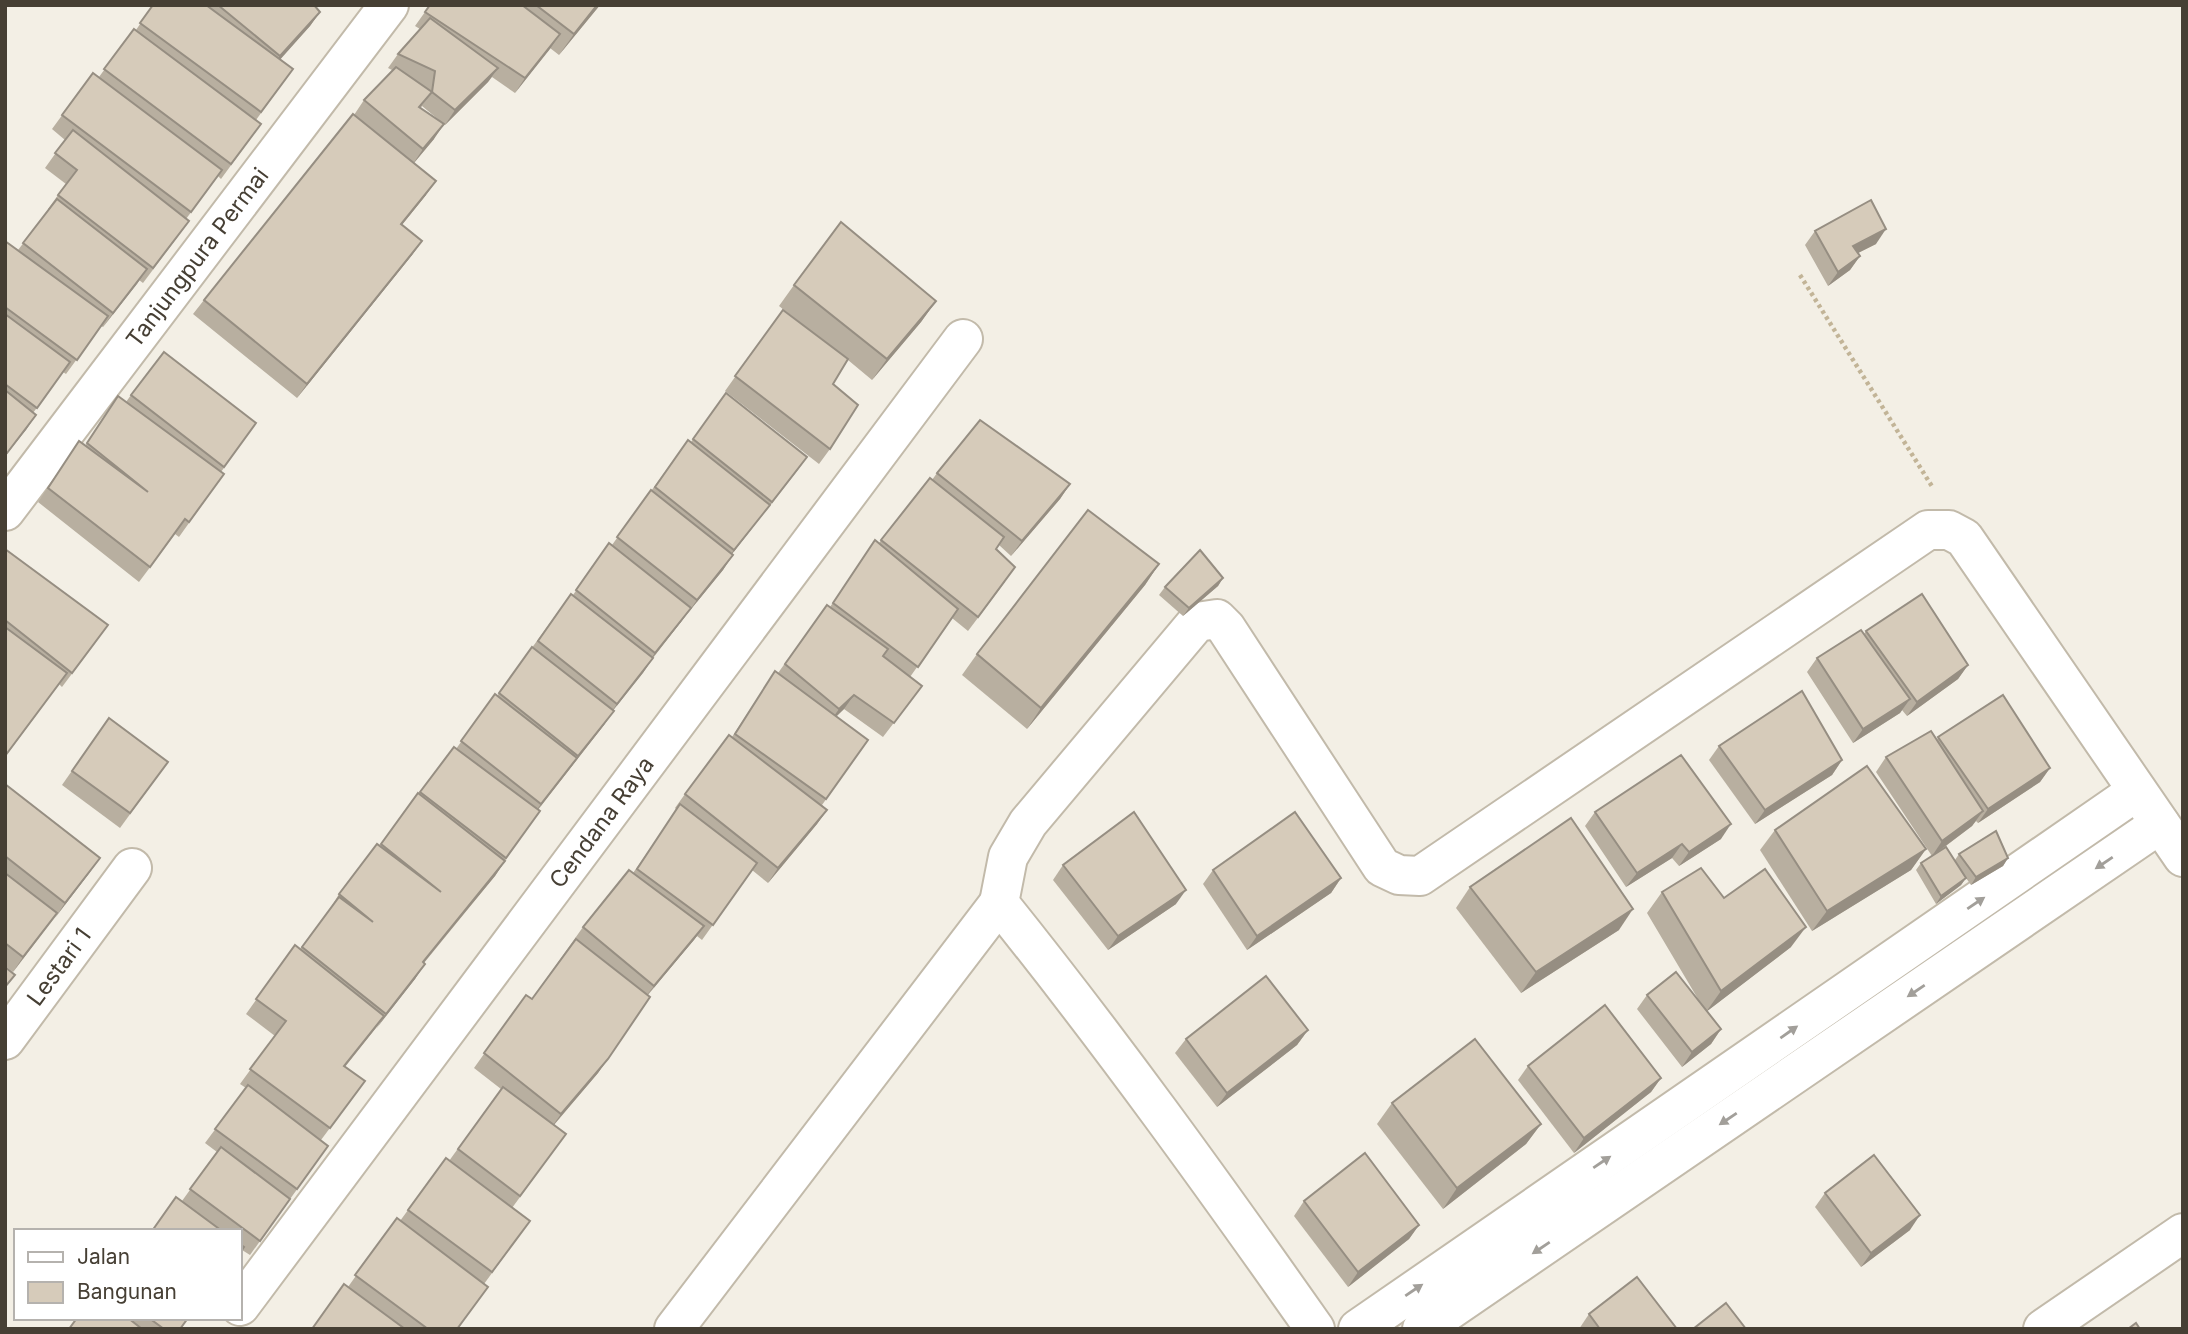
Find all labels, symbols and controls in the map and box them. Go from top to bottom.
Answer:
street label: Tanjungpura Permai [120,162,274,353]
street label: Cendana Raya [544,751,660,893]
one-way arrow [2095,856,2113,870]
one-way arrow [1967,896,1985,910]
street label: Lestari 1 [21,922,97,1011]
one-way arrow [1907,984,1925,998]
one-way arrow [1780,1025,1798,1039]
one-way arrow [1719,1112,1737,1126]
one-way arrow [1593,1155,1611,1169]
legend [14,1229,242,1320]
one-way arrow [1531,1241,1550,1254]
text: Jalan [77,1244,130,1269]
text: Bangunan [77,1279,177,1304]
one-way arrow [1405,1283,1423,1297]

